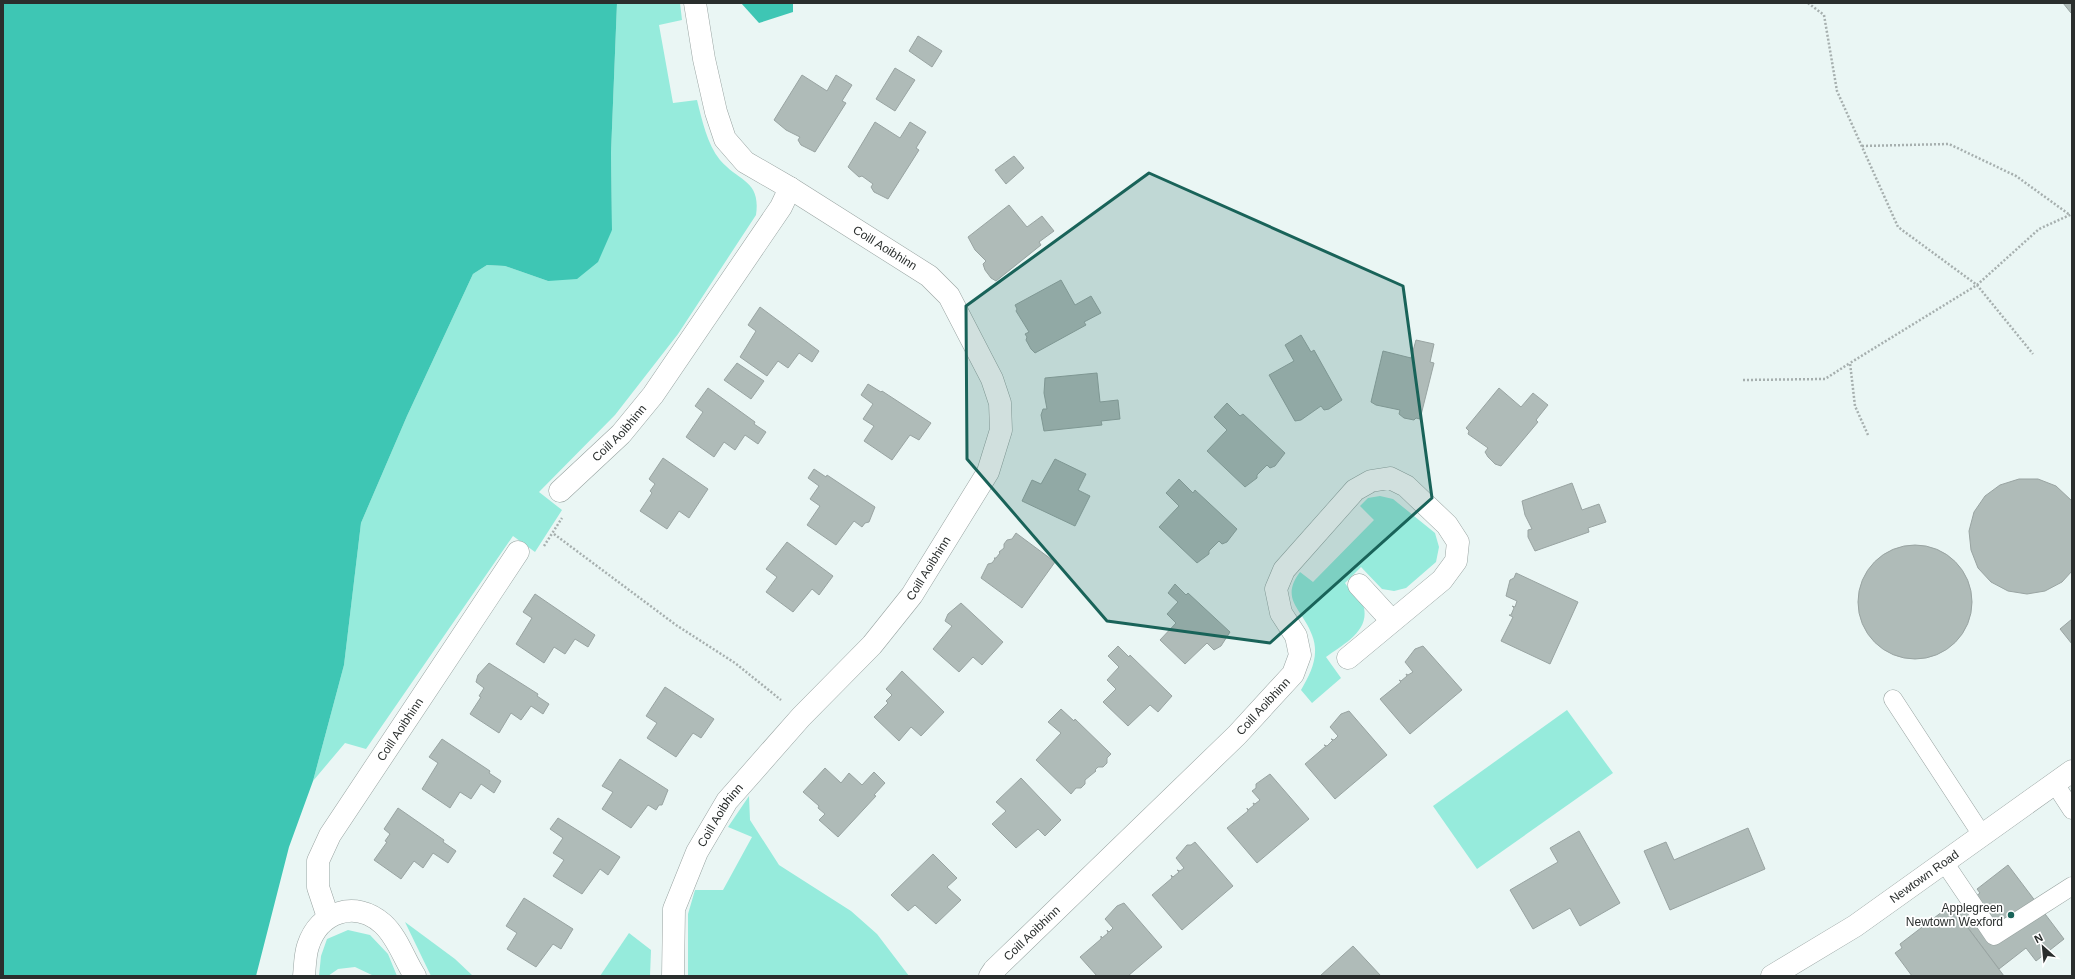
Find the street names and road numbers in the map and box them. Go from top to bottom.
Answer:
street label: Coill Aoibhinn [850,223,920,273]
street label: Coill Aoibhinn [589,402,649,464]
street label: Coill Aoibhinn [903,534,954,603]
street label: Coill Aoibhinn [1233,675,1293,738]
street label: Coill Aoibhinn [374,695,426,764]
street label: Coill Aoibhinn [695,781,746,849]
street label: Newtown Road [1887,847,1961,906]
street label: Coill Aoibhinn [1001,903,1063,964]

